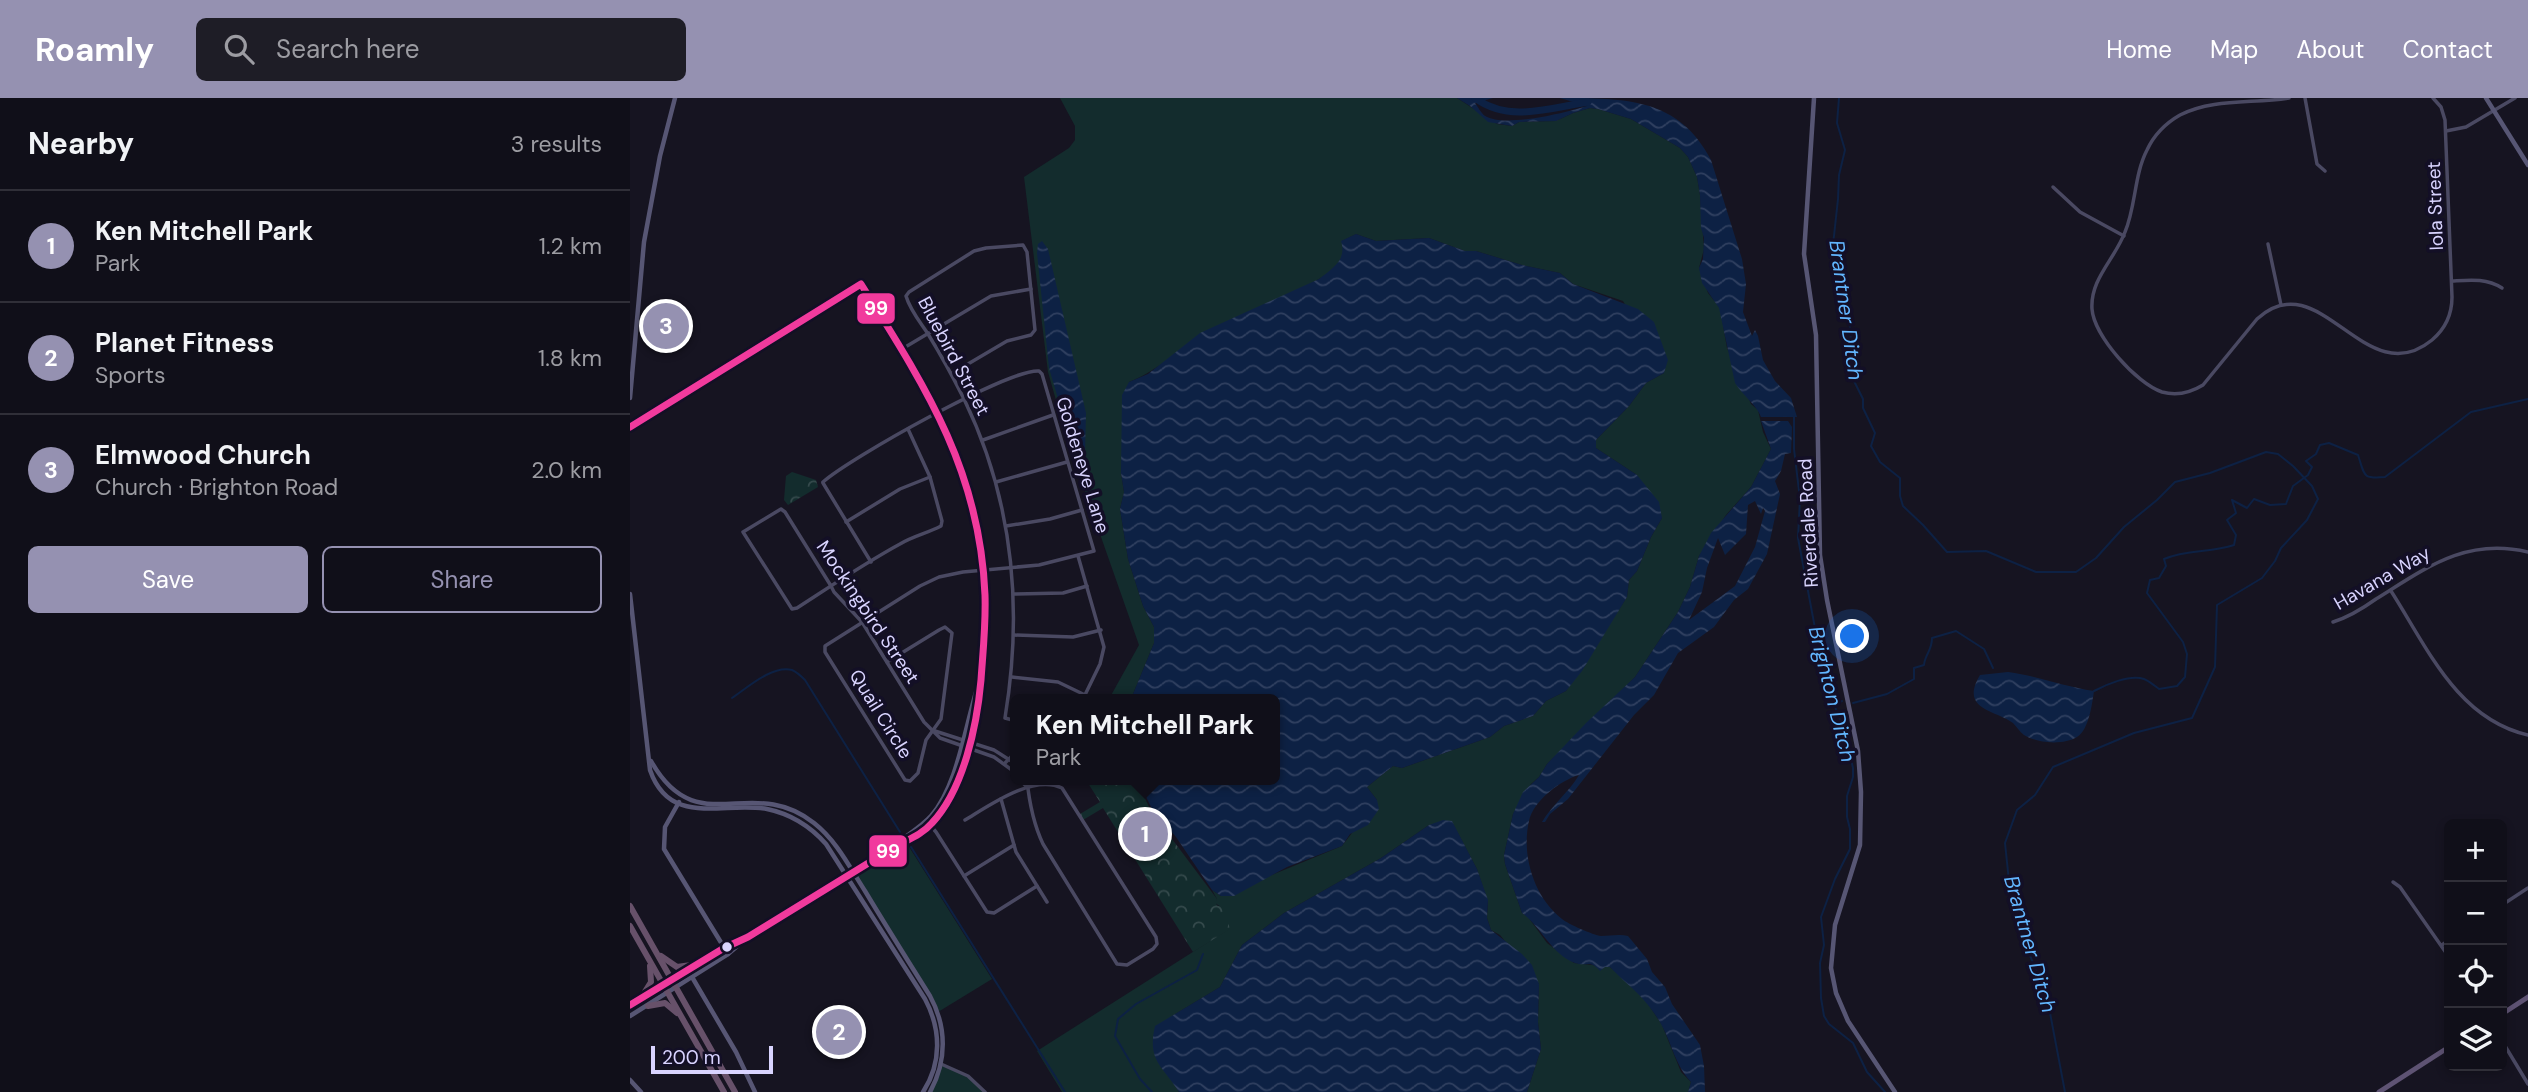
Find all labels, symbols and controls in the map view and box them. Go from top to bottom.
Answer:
search box [196,18,686,81]
text: Roamly [35,28,154,71]
icon: search [220,30,258,68]
text: Search here [276,32,420,66]
text: Home [2106,34,2172,65]
text: Map [2210,34,2258,65]
text: About [2296,34,2365,65]
text: Contact [2403,34,2493,65]
text: Nearby [28,124,134,163]
text: 3 results [511,129,602,159]
street label: Iola Street [2421,161,2449,251]
text: Ken Mitchell Park [95,214,313,248]
text: 1 [47,231,55,261]
text: 1.2 km [539,231,602,261]
water label: Brantner Ditch [1822,238,1870,382]
text: Park [95,248,140,278]
line badge: 99 [856,292,896,325]
street label: Bluebird Street [912,292,996,420]
text: 99 [864,296,888,321]
pin: 3 [643,300,689,352]
text: Planet Fitness [95,326,274,360]
text: 2 [44,343,58,373]
text: 1.8 km [538,343,602,373]
text: Sports [95,360,165,390]
street label: Goldeneye Lane [1050,394,1116,536]
text: Elmwood Church [95,438,311,472]
text: 3 [44,455,58,485]
text: 2.0 km [531,455,602,485]
street label: Riverdale Road [1792,458,1824,588]
text: Church · Brighton Road [95,472,338,502]
street label: Mockingbird Street [811,535,925,689]
street label: Havana Way [2329,540,2435,616]
button: Save [28,546,308,613]
button: Share [322,546,602,613]
your location [1835,619,1869,653]
water label: Brighton Ditch [1802,623,1862,765]
street label: Quail Circle [844,665,918,763]
popup [1010,694,1280,785]
text: Ken Mitchell Park [1036,708,1254,742]
text: Park [1036,742,1081,772]
pin: 1 [1122,808,1168,860]
map controls [2444,819,2507,1071]
button: + [2444,819,2507,882]
line badge: 99 [868,834,908,868]
text: 99 [876,839,900,864]
water label: Brantner Ditch [1997,872,2063,1016]
button: − [2444,882,2507,945]
unlabelled marker [720,940,734,954]
button: locate [2444,945,2507,1008]
pin: 2 [816,1006,862,1058]
button: layers [2444,1008,2507,1071]
scale bar [651,1043,774,1075]
text: 200 m [662,1045,721,1070]

